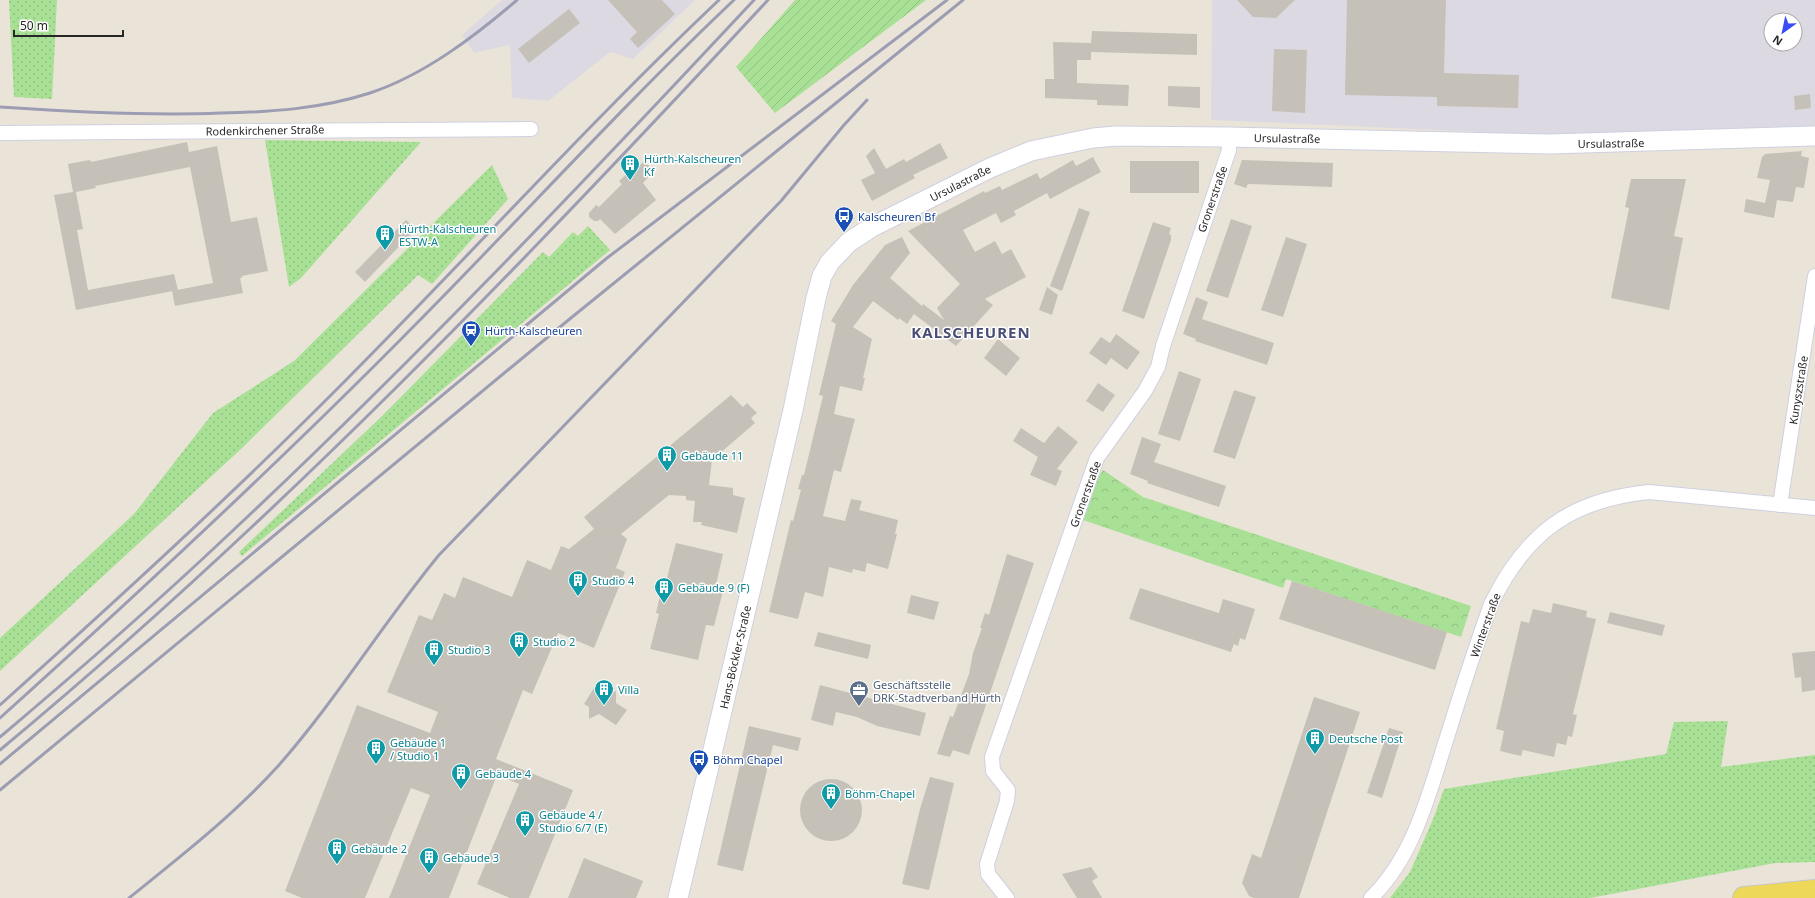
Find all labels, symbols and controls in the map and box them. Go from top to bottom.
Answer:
scale bar [14,12,123,38]
north arrow [1763,12,1803,52]
text: 50 m [20,17,48,34]
text: N [1769,32,1785,50]
street label: Rodenkirchener Straße [206,121,324,139]
street label: Ursulastraße [1254,130,1320,146]
street label: Ursulastraße [1578,135,1644,151]
place label: Hürth-Kalscheuren Kf [644,151,741,179]
building icon: Hürth-Kalscheuren Kf [619,153,641,181]
street label: Ursulastraße [927,161,993,205]
street label: Gronerstraße [1194,164,1230,234]
bus stop icon: Kalscheuren Bf [833,205,855,233]
place label: Kalscheuren Bf [858,209,937,224]
place label: Hürth-Kalscheuren ESTW-A [399,221,496,249]
building icon: Hürth-Kalscheuren ESTW-A [374,223,396,251]
station icon: Hürth-Kalscheuren [460,319,482,347]
district label: KALSCHEUREN [911,322,1031,342]
place label: Hürth-Kalscheuren [485,323,582,338]
street label: Kunyszstraße [1785,355,1811,425]
building icon: Gebäude 11 [656,444,678,472]
place label: Gebäude 11 [681,448,743,463]
street label: Gronerstraße [1066,459,1104,529]
building icon: Studio 4 [567,569,589,597]
place label: Studio 4 [592,573,635,588]
building icon: Gebäude 9 (F) [653,576,675,604]
place label: Gebäude 9 (F) [678,580,749,595]
street label: Winterstraße [1466,591,1504,659]
street label: Hans-Böckler-Straße [716,604,754,710]
building icon: Studio 2 [508,630,530,658]
place label: Studio 2 [533,634,575,649]
building icon: Studio 3 [423,638,445,666]
place label: Studio 3 [448,642,490,657]
place label: Geschäftsstelle DRK-Stadtverband Hürth [873,677,1001,705]
building icon: Villa [593,678,615,706]
office icon: Geschäftsstelle DRK-Stadtverband Hürth [848,679,870,707]
place label: Villa [618,682,639,697]
building icon: Deutsche Post [1304,727,1326,755]
place label: Deutsche Post [1329,731,1403,746]
place label: Gebäude 1 / Studio 1 [390,735,446,763]
building icon: Gebäude 1 / Studio 1 [365,737,387,765]
bus stop icon: Böhm Chapel [688,748,710,776]
place label: Böhm Chapel [713,752,782,767]
building icon: Gebäude 4 [450,762,472,790]
place label: Gebäude 4 [475,766,532,781]
building icon: Böhm-Chapel [820,782,842,810]
place label: Böhm-Chapel [845,786,915,801]
place label: Gebäude 4 / Studio 6/7 (E) [539,807,607,835]
building icon: Gebäude 4 / Studio 6/7 (E) [514,809,536,837]
building icon: Gebäude 2 [326,837,348,865]
place label: Gebäude 2 [351,841,407,856]
building icon: Gebäude 3 [418,846,440,874]
place label: Gebäude 3 [443,850,499,865]

